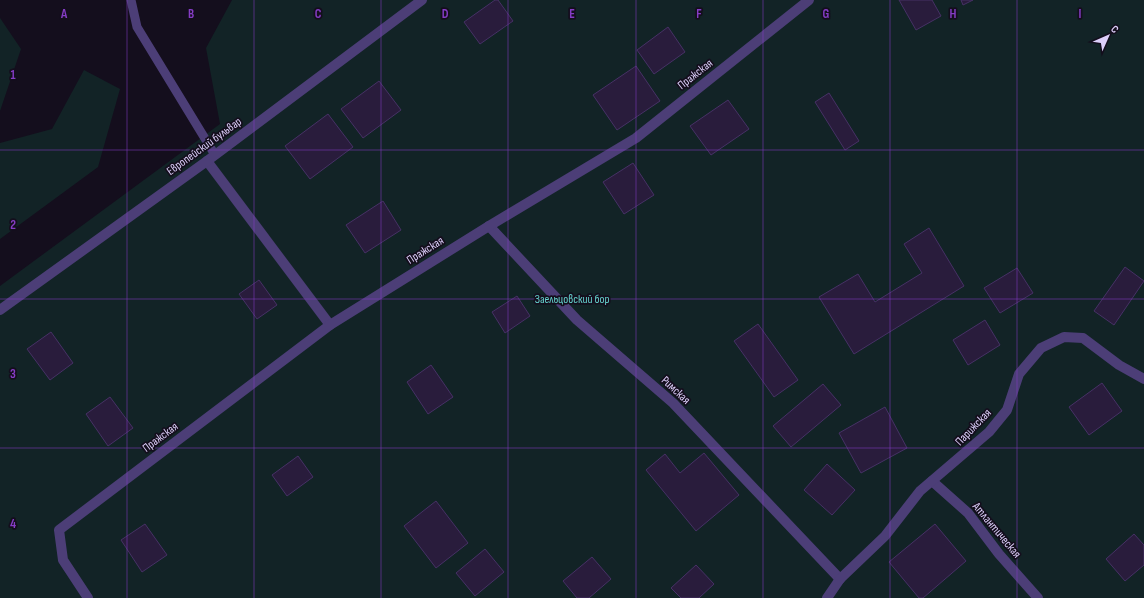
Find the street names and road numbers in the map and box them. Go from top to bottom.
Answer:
street label: Пражская [675,56,716,93]
street label: Европейский бульвар [164,114,245,179]
street label: Пражская [404,233,447,268]
street label: Римская [658,373,694,408]
street label: Парижская [952,405,995,449]
street label: Пражская [140,419,181,456]
street label: Атлантическая [968,499,1024,561]

